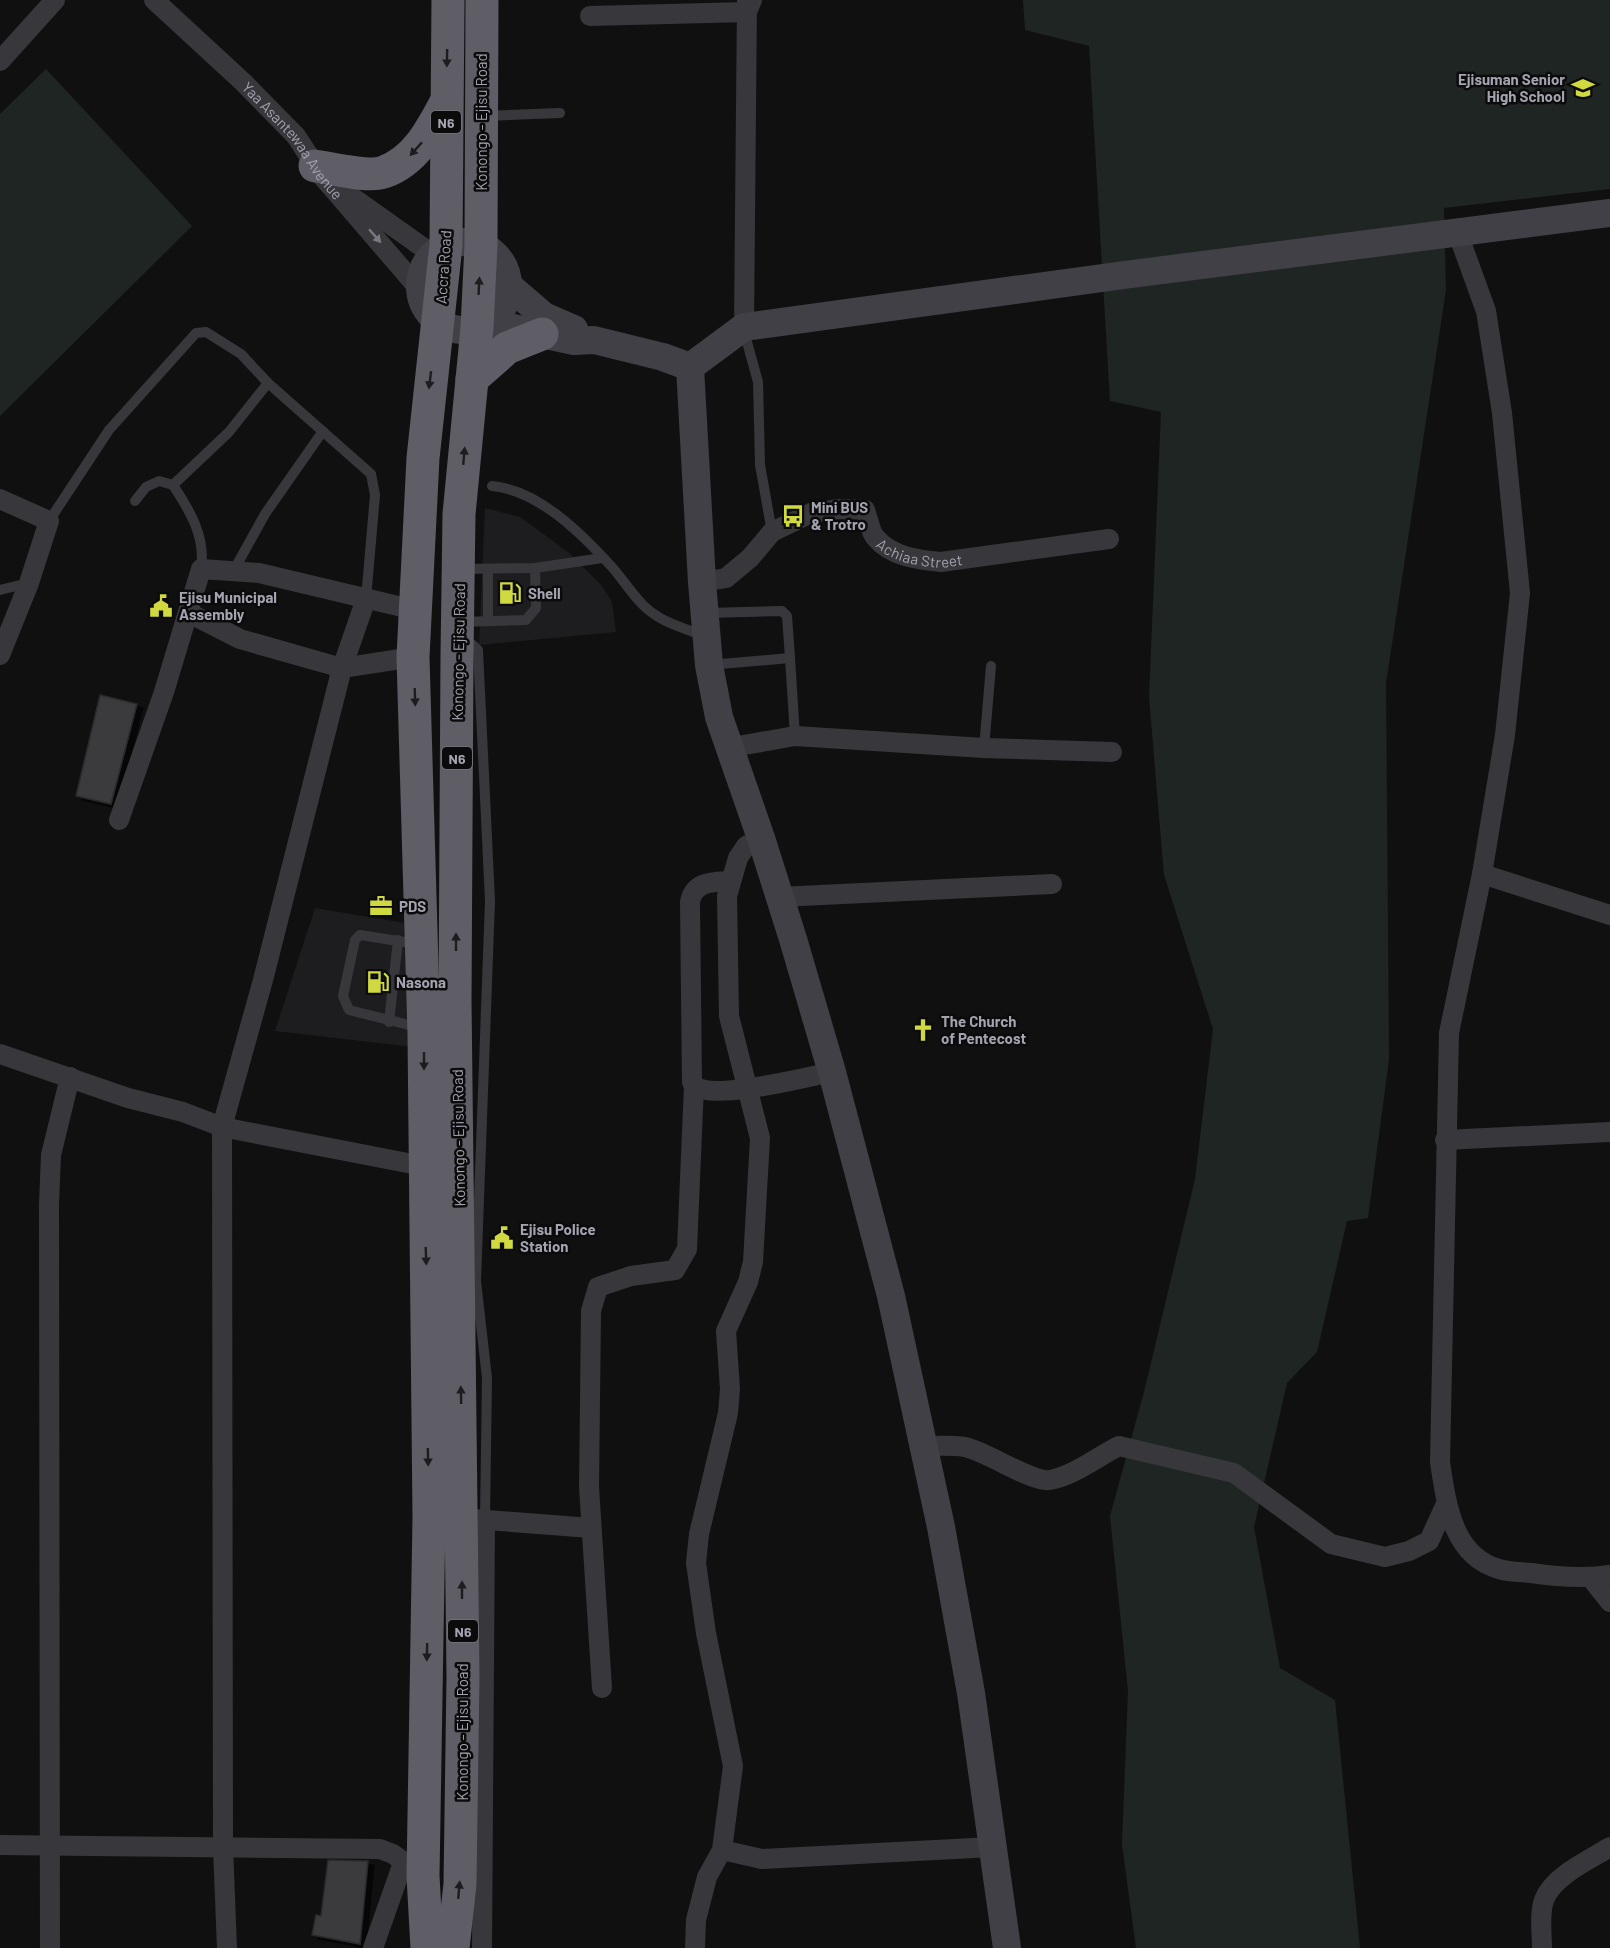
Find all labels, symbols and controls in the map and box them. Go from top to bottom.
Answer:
one-way arrow [442,49,452,68]
street label: Konongo - Ejisu Road [472,53,490,191]
place label: Ejisuman Senior High School [1458,70,1565,105]
school or university icon: Ejisuman Senior High School [1570,75,1596,101]
street label: Yaa Asantewaa Avenue [239,78,347,203]
road number: N6 [431,111,461,133]
one-way arrow [409,142,423,157]
one-way arrow [368,228,381,244]
street label: Accra Road [431,230,455,304]
one-way arrow [475,277,484,296]
one-way arrow [426,371,435,390]
one-way arrow [459,447,469,466]
place label: Mini BUS & Trotro [811,498,868,533]
bus stop icon: Mini BUS & Trotro [780,503,806,529]
street label: Achiaa Street [873,535,963,571]
fuel station icon: Shell [497,580,523,606]
street label: Konongo - Ejisu Road [448,583,468,721]
place label: Shell [528,584,561,602]
place label: Ejisu Municipal Assembly [179,588,277,623]
public building icon: Ejisu Municipal Assembly [148,593,174,619]
one-way arrow [410,688,419,707]
road number: N6 [442,747,472,769]
office icon: PDS [368,893,394,919]
place label: PDS [399,897,426,915]
one-way arrow [451,933,461,952]
fuel station icon: Nasona [365,969,391,995]
place label: Nasona [396,973,446,991]
place label: The Church of Pentecost [941,1012,1026,1047]
church icon: The Church of Pentecost [910,1017,936,1043]
one-way arrow [419,1052,429,1071]
street label: Konongo - Ejisu Road [448,1069,468,1207]
place label: Ejisu Police Station [520,1220,596,1255]
public building icon: Ejisu Police Station [489,1225,515,1251]
one-way arrow [421,1247,431,1266]
one-way arrow [456,1385,466,1404]
one-way arrow [423,1448,433,1467]
one-way arrow [457,1580,467,1599]
road number: N6 [448,1620,478,1642]
one-way arrow [422,1643,432,1662]
street label: Konongo - Ejisu Road [453,1663,471,1801]
one-way arrow [454,1880,464,1899]

